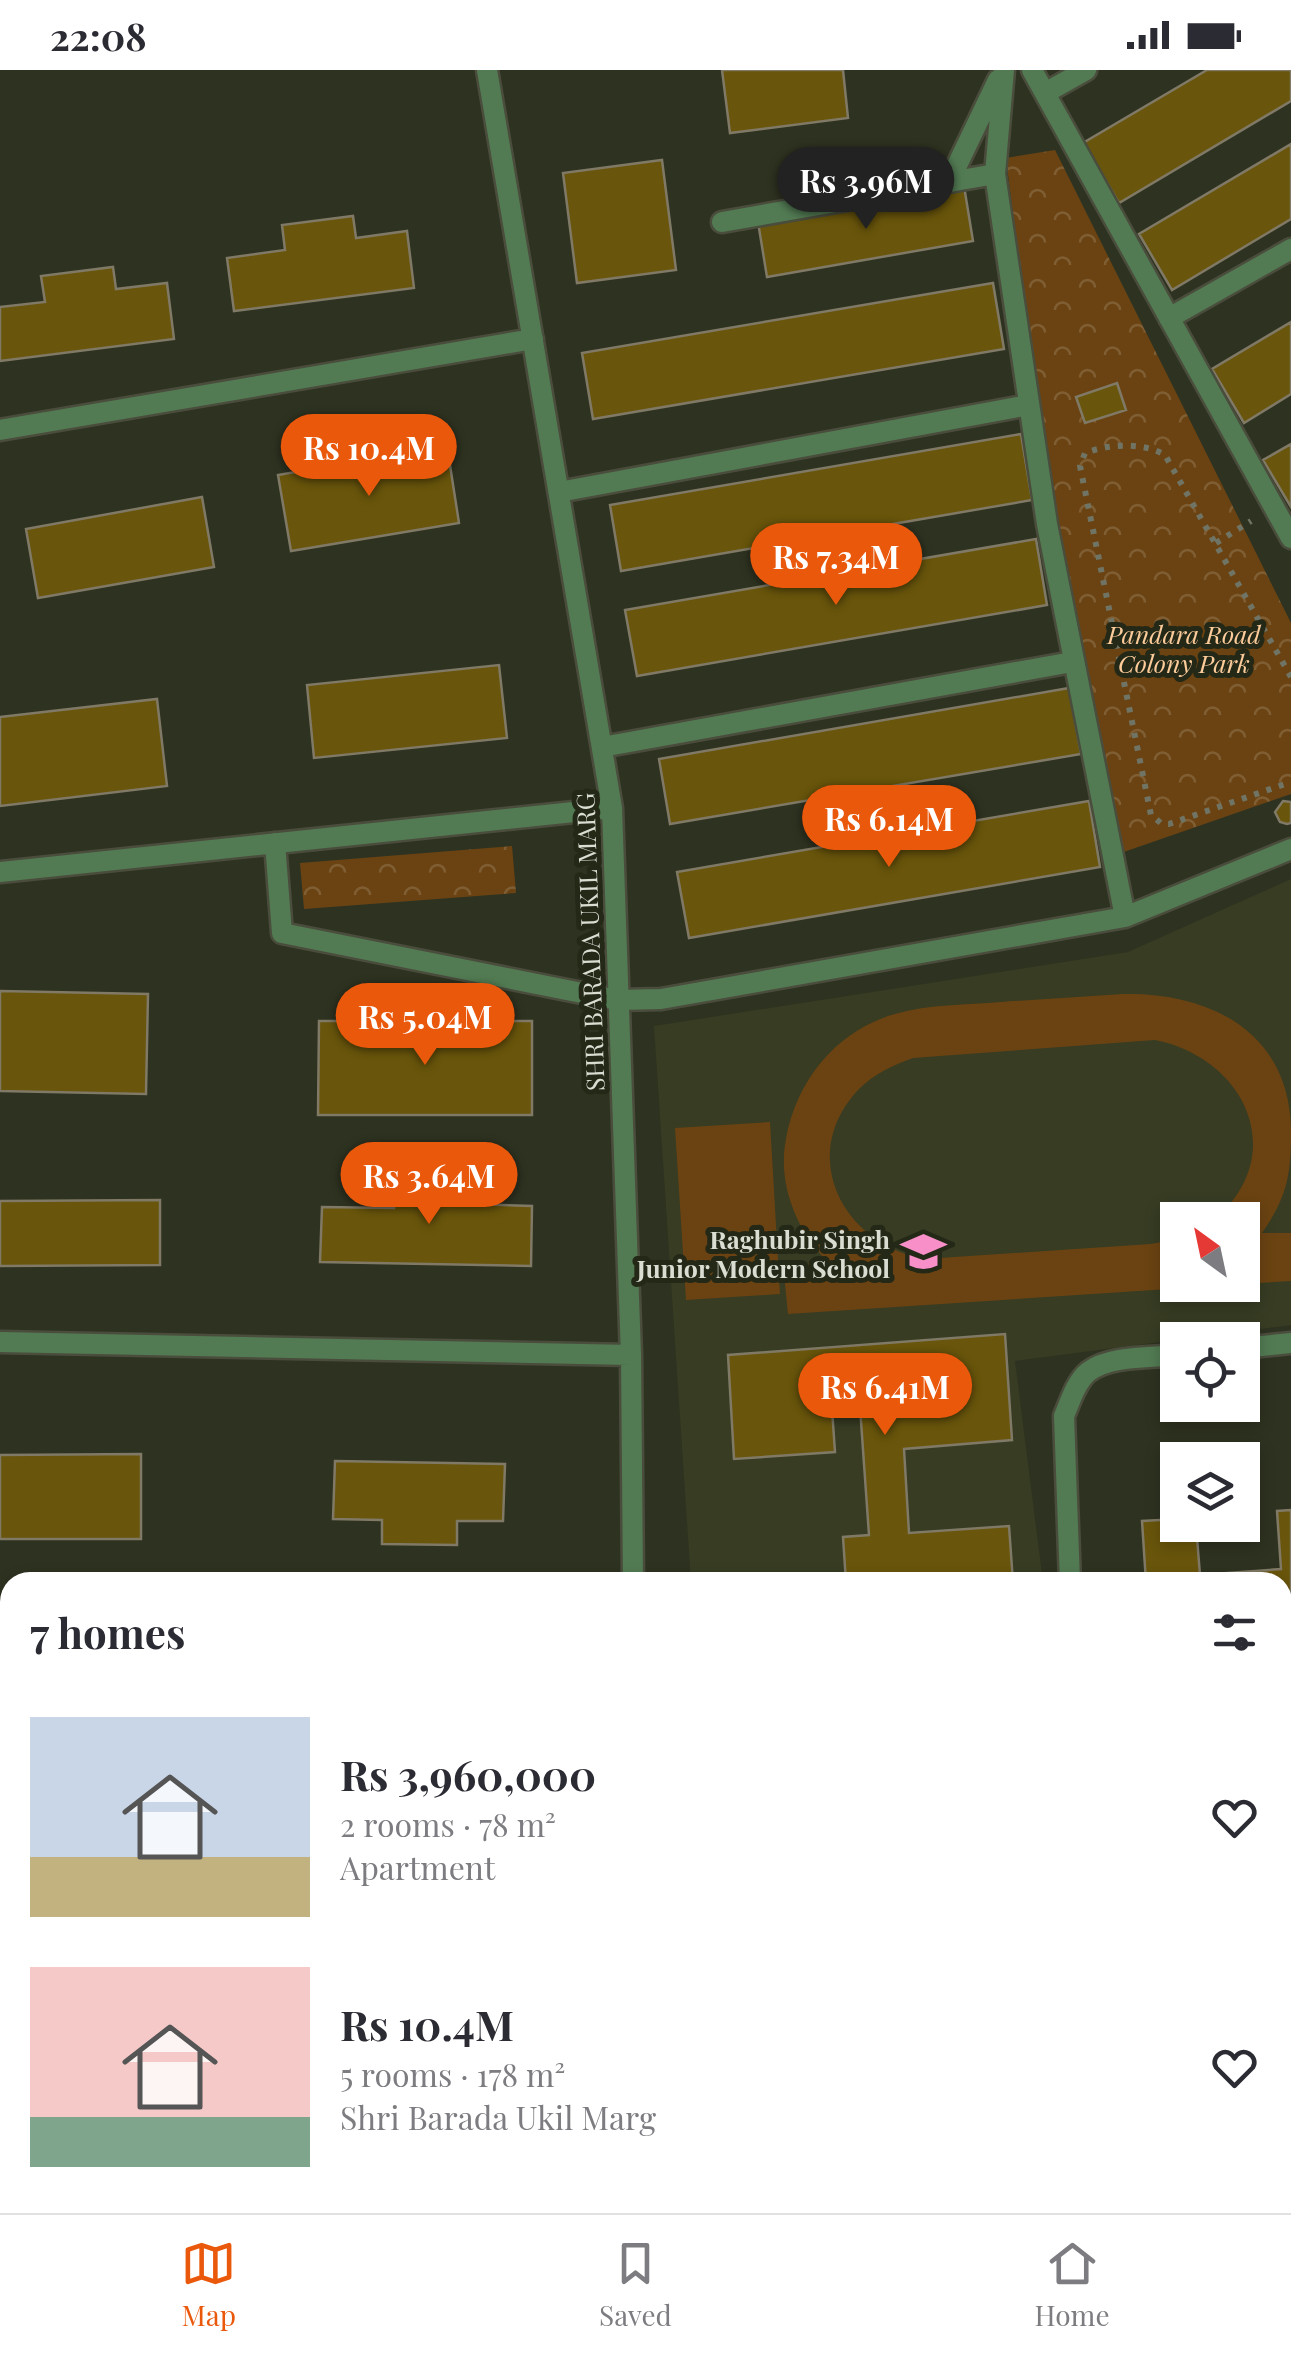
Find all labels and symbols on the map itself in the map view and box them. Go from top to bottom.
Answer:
pin: Rs 3.96M [763,147,969,232]
pin: Rs 10.4M [266,414,472,499]
pin: Rs 7.34M [733,523,939,608]
park label: Pandara Road Colony Park [1106,617,1262,679]
pin: Rs 6.14M [786,785,992,870]
street label: SHRI BARADA UKIL MARG [567,792,611,1092]
pin: Rs 5.04M [322,983,528,1068]
pin: Rs 3.64M [326,1142,532,1227]
north arrow [1160,1202,1260,1302]
place label: Raghubir Singh Junior Modern School [636,1222,890,1284]
school or university icon: Raghubir Singh Junior Modern School [899,1228,947,1276]
pin: Rs 6.41M [782,1353,988,1438]

